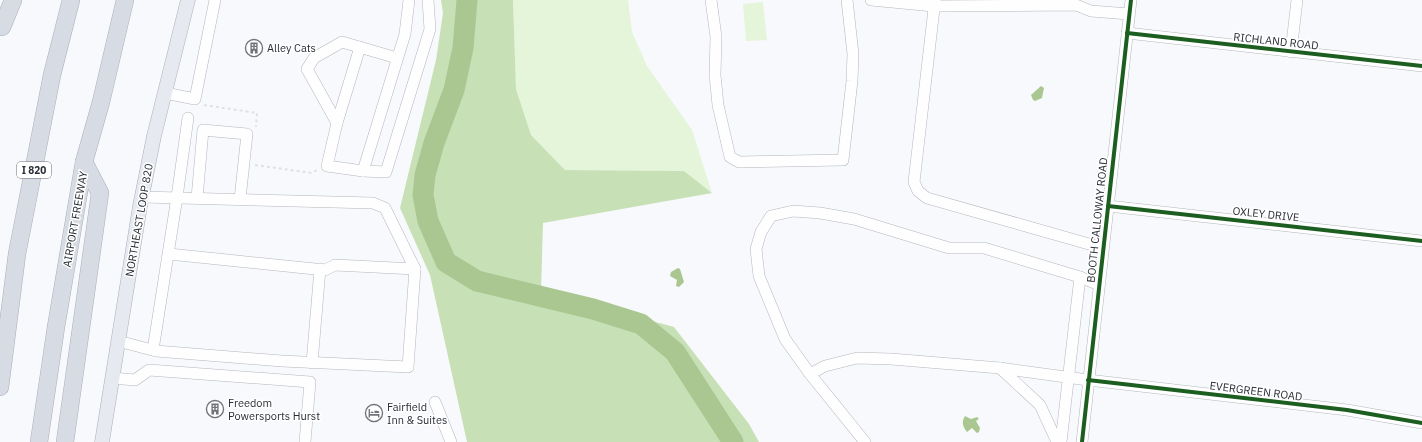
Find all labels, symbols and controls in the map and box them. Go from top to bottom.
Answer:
street label: RICHLAND ROAD [1233,30,1319,52]
building icon: Alley Cats [244,38,264,58]
place label: Alley Cats [267,41,316,55]
street label: BOOTH CALLOWAY ROAD [1083,157,1111,283]
road number: I 820 [17,162,51,178]
street label: NORTHEAST LOOP 820 [122,162,156,278]
street label: AIRPORT FREEWAY [60,169,90,268]
street label: OXLEY DRIVE [1232,204,1300,224]
street label: EVERGREEN ROAD [1209,378,1303,404]
place label: Freedom Powersports Hurst [228,396,320,423]
building icon: Freedom Powersports Hurst [205,399,225,419]
place label: Fairfield Inn & Suites [387,400,447,427]
hotel icon: Fairfield Inn & Suites [364,403,384,423]

